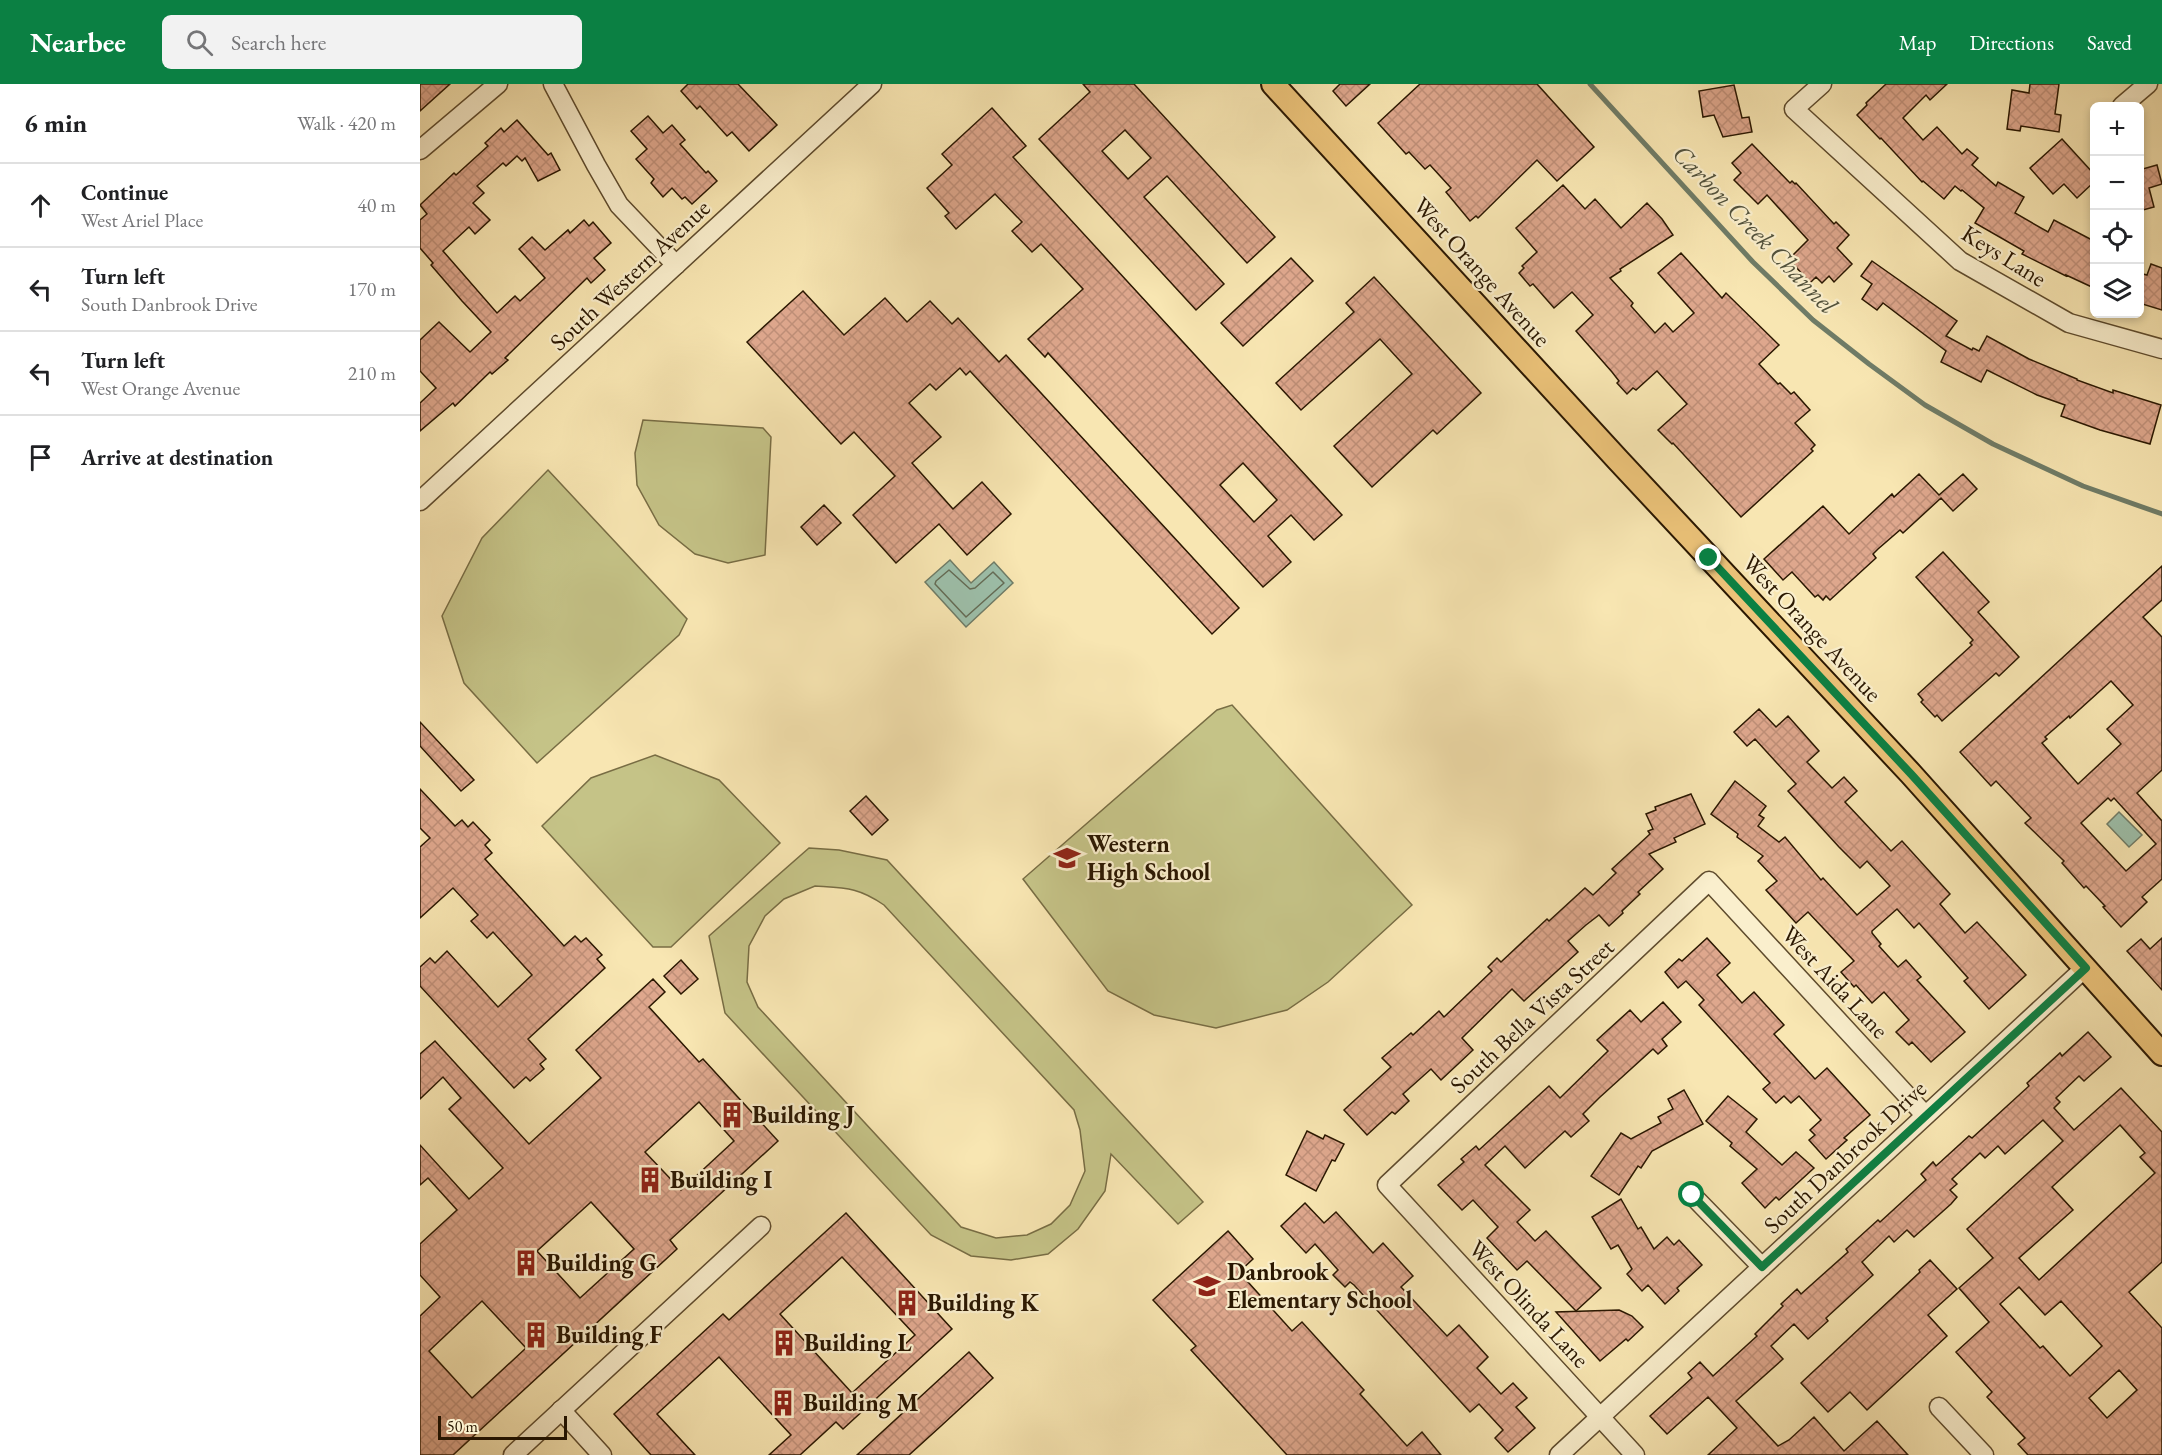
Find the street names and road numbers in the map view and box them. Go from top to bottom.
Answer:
street label: West Orange Avenue [1407,190,1558,353]
street label: South Western Avenue [543,192,716,357]
street label: Keys Lane [1956,217,2053,294]
street label: West Orange Avenue [1736,547,1889,708]
street label: West Aida Lane [1775,919,1896,1045]
street label: South Bella Vista Street [1443,931,1621,1100]
street label: South Danbrook Drive [1757,1073,1933,1240]
street label: West Olinda Lane [1462,1233,1597,1374]

